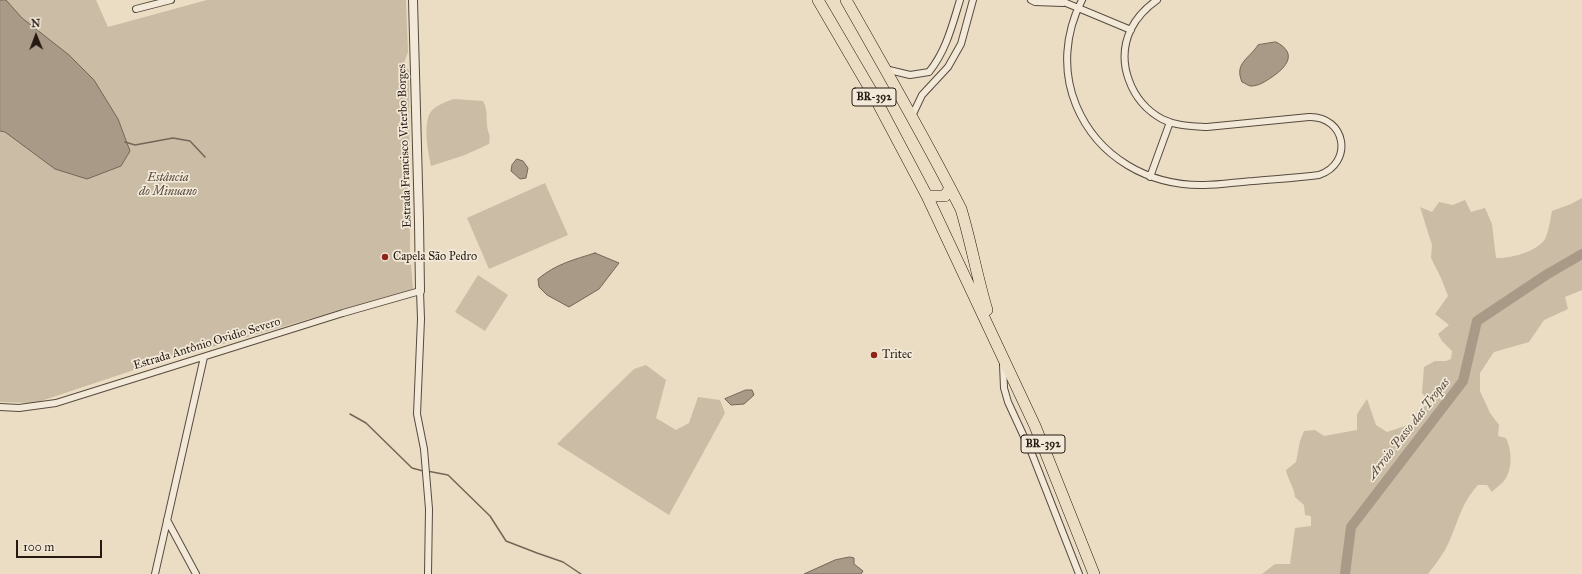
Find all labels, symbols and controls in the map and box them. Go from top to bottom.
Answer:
north arrow [16,16,56,56]
text: N [31,17,41,30]
street label: Estrada Francisco Viterbo Borges [395,64,415,228]
road number: BR-392 [852,88,896,106]
park label: Estância do Minuano [139,171,197,199]
place label: Capela São Pedro [393,250,477,264]
marker: Capela São Pedro [380,252,390,262]
street label: Estrada Antônio Ovidio Severo [132,315,282,373]
place label: Tritec [882,348,912,362]
marker: Tritec [869,350,879,360]
water label: Arroio Passo das Tropas [1365,375,1453,483]
road number: BR-392 [1021,435,1065,453]
scale bar [18,532,104,558]
text: 100 m [23,540,54,554]

